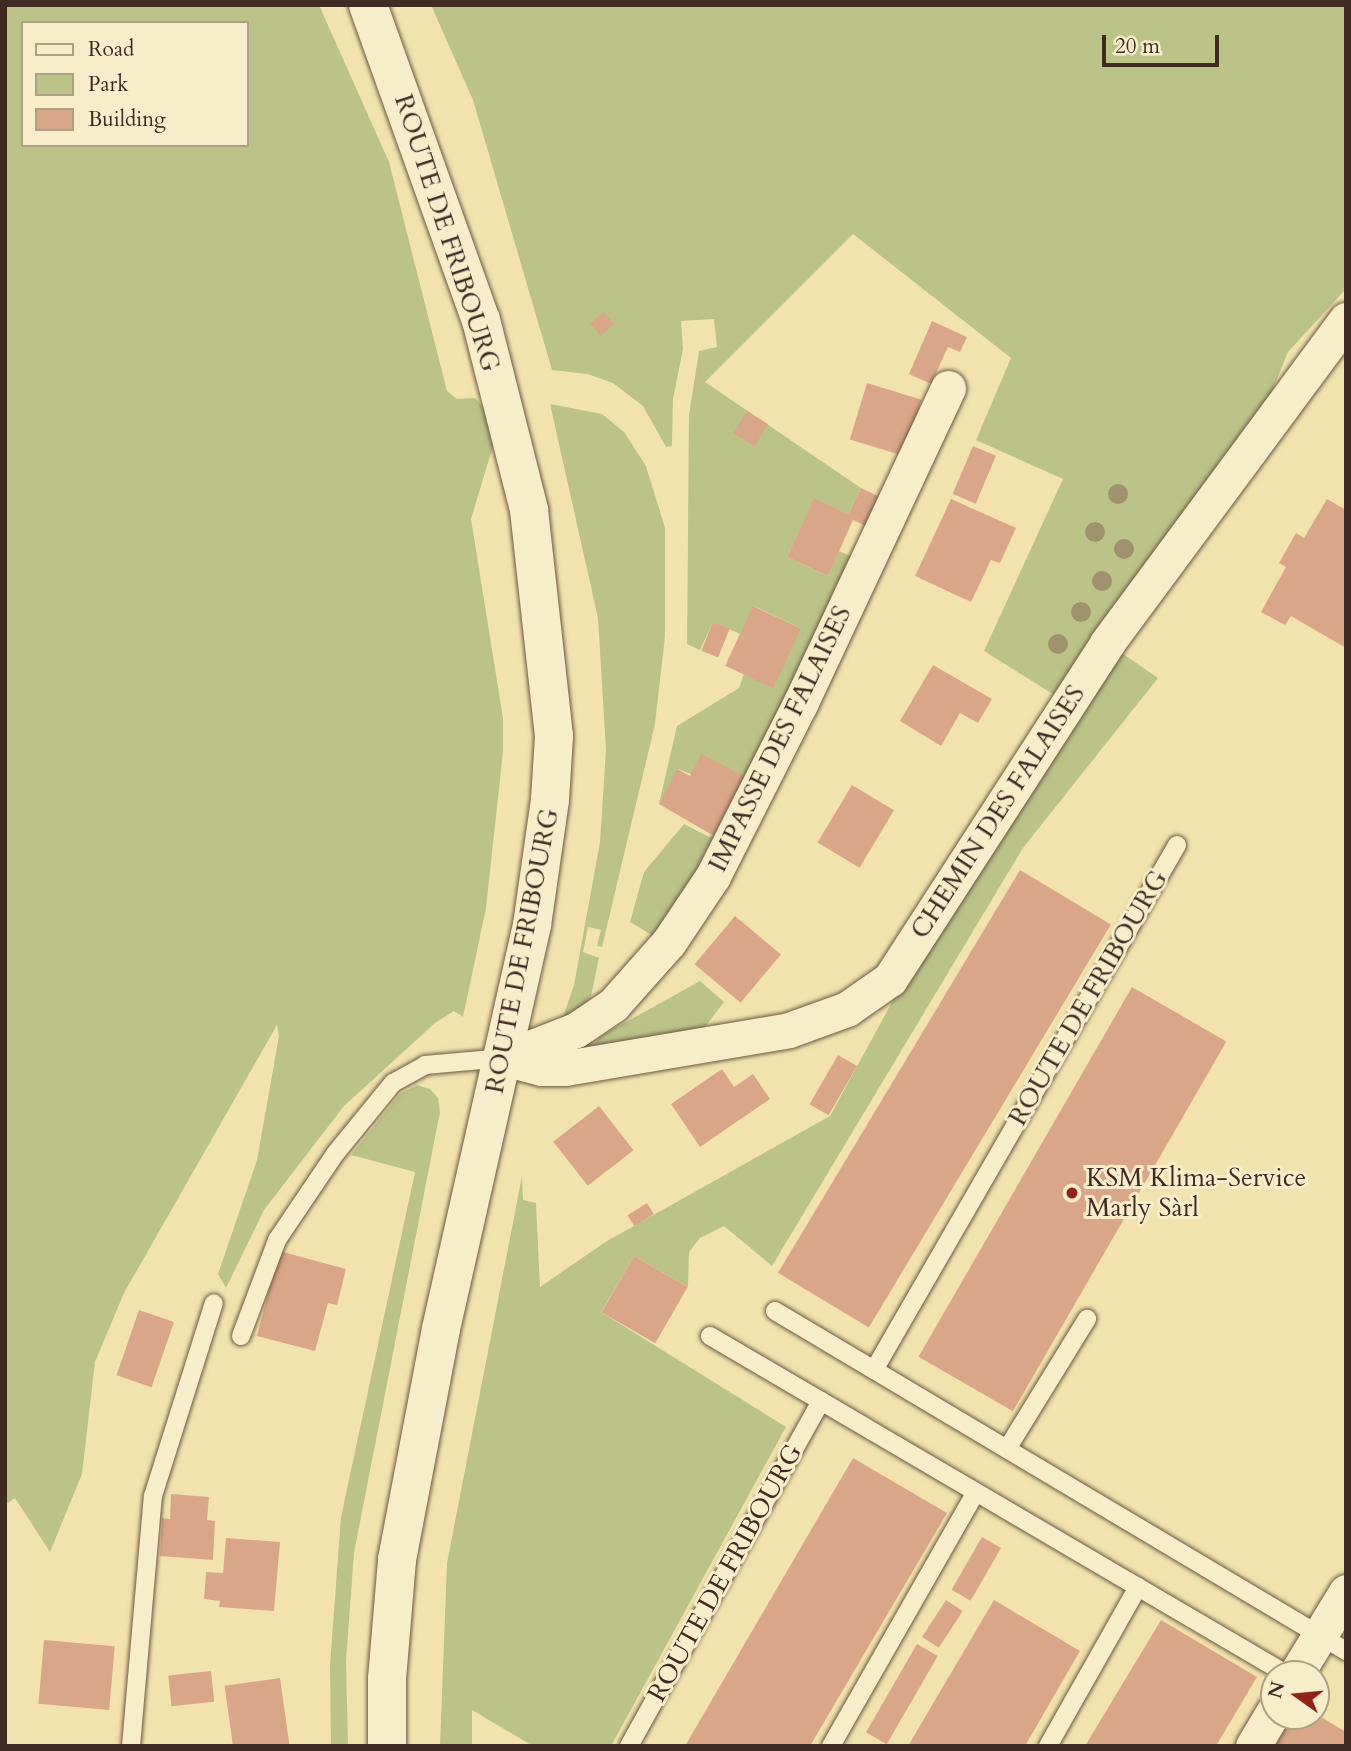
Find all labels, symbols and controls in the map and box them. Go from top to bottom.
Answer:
legend [21,21,248,147]
scale bar [1106,21,1223,65]
text: 20 m [1115,32,1160,61]
text: Road [88,35,134,64]
text: Park [88,70,128,99]
street label: ROUTE DE FRIBOURG [387,90,507,376]
text: Building [88,105,166,134]
street label: IMPASSE DES FALAISES [702,601,858,877]
street label: CHEMIN DES FALAISES [904,679,1092,945]
street label: ROUTE DE FRIBOURG [479,806,565,1096]
street label: ROUTE DE FRIBOURG [1002,865,1174,1131]
place label: KSM Klima-Service Marly Sàrl [1086,1162,1306,1224]
marker: KSM Klima-Service Marly Sàrl [1064,1185,1080,1201]
street label: ROUTE DE FRIBOURG [641,1439,809,1707]
north arrow [1260,1660,1330,1730]
text: N [1262,1679,1291,1701]

